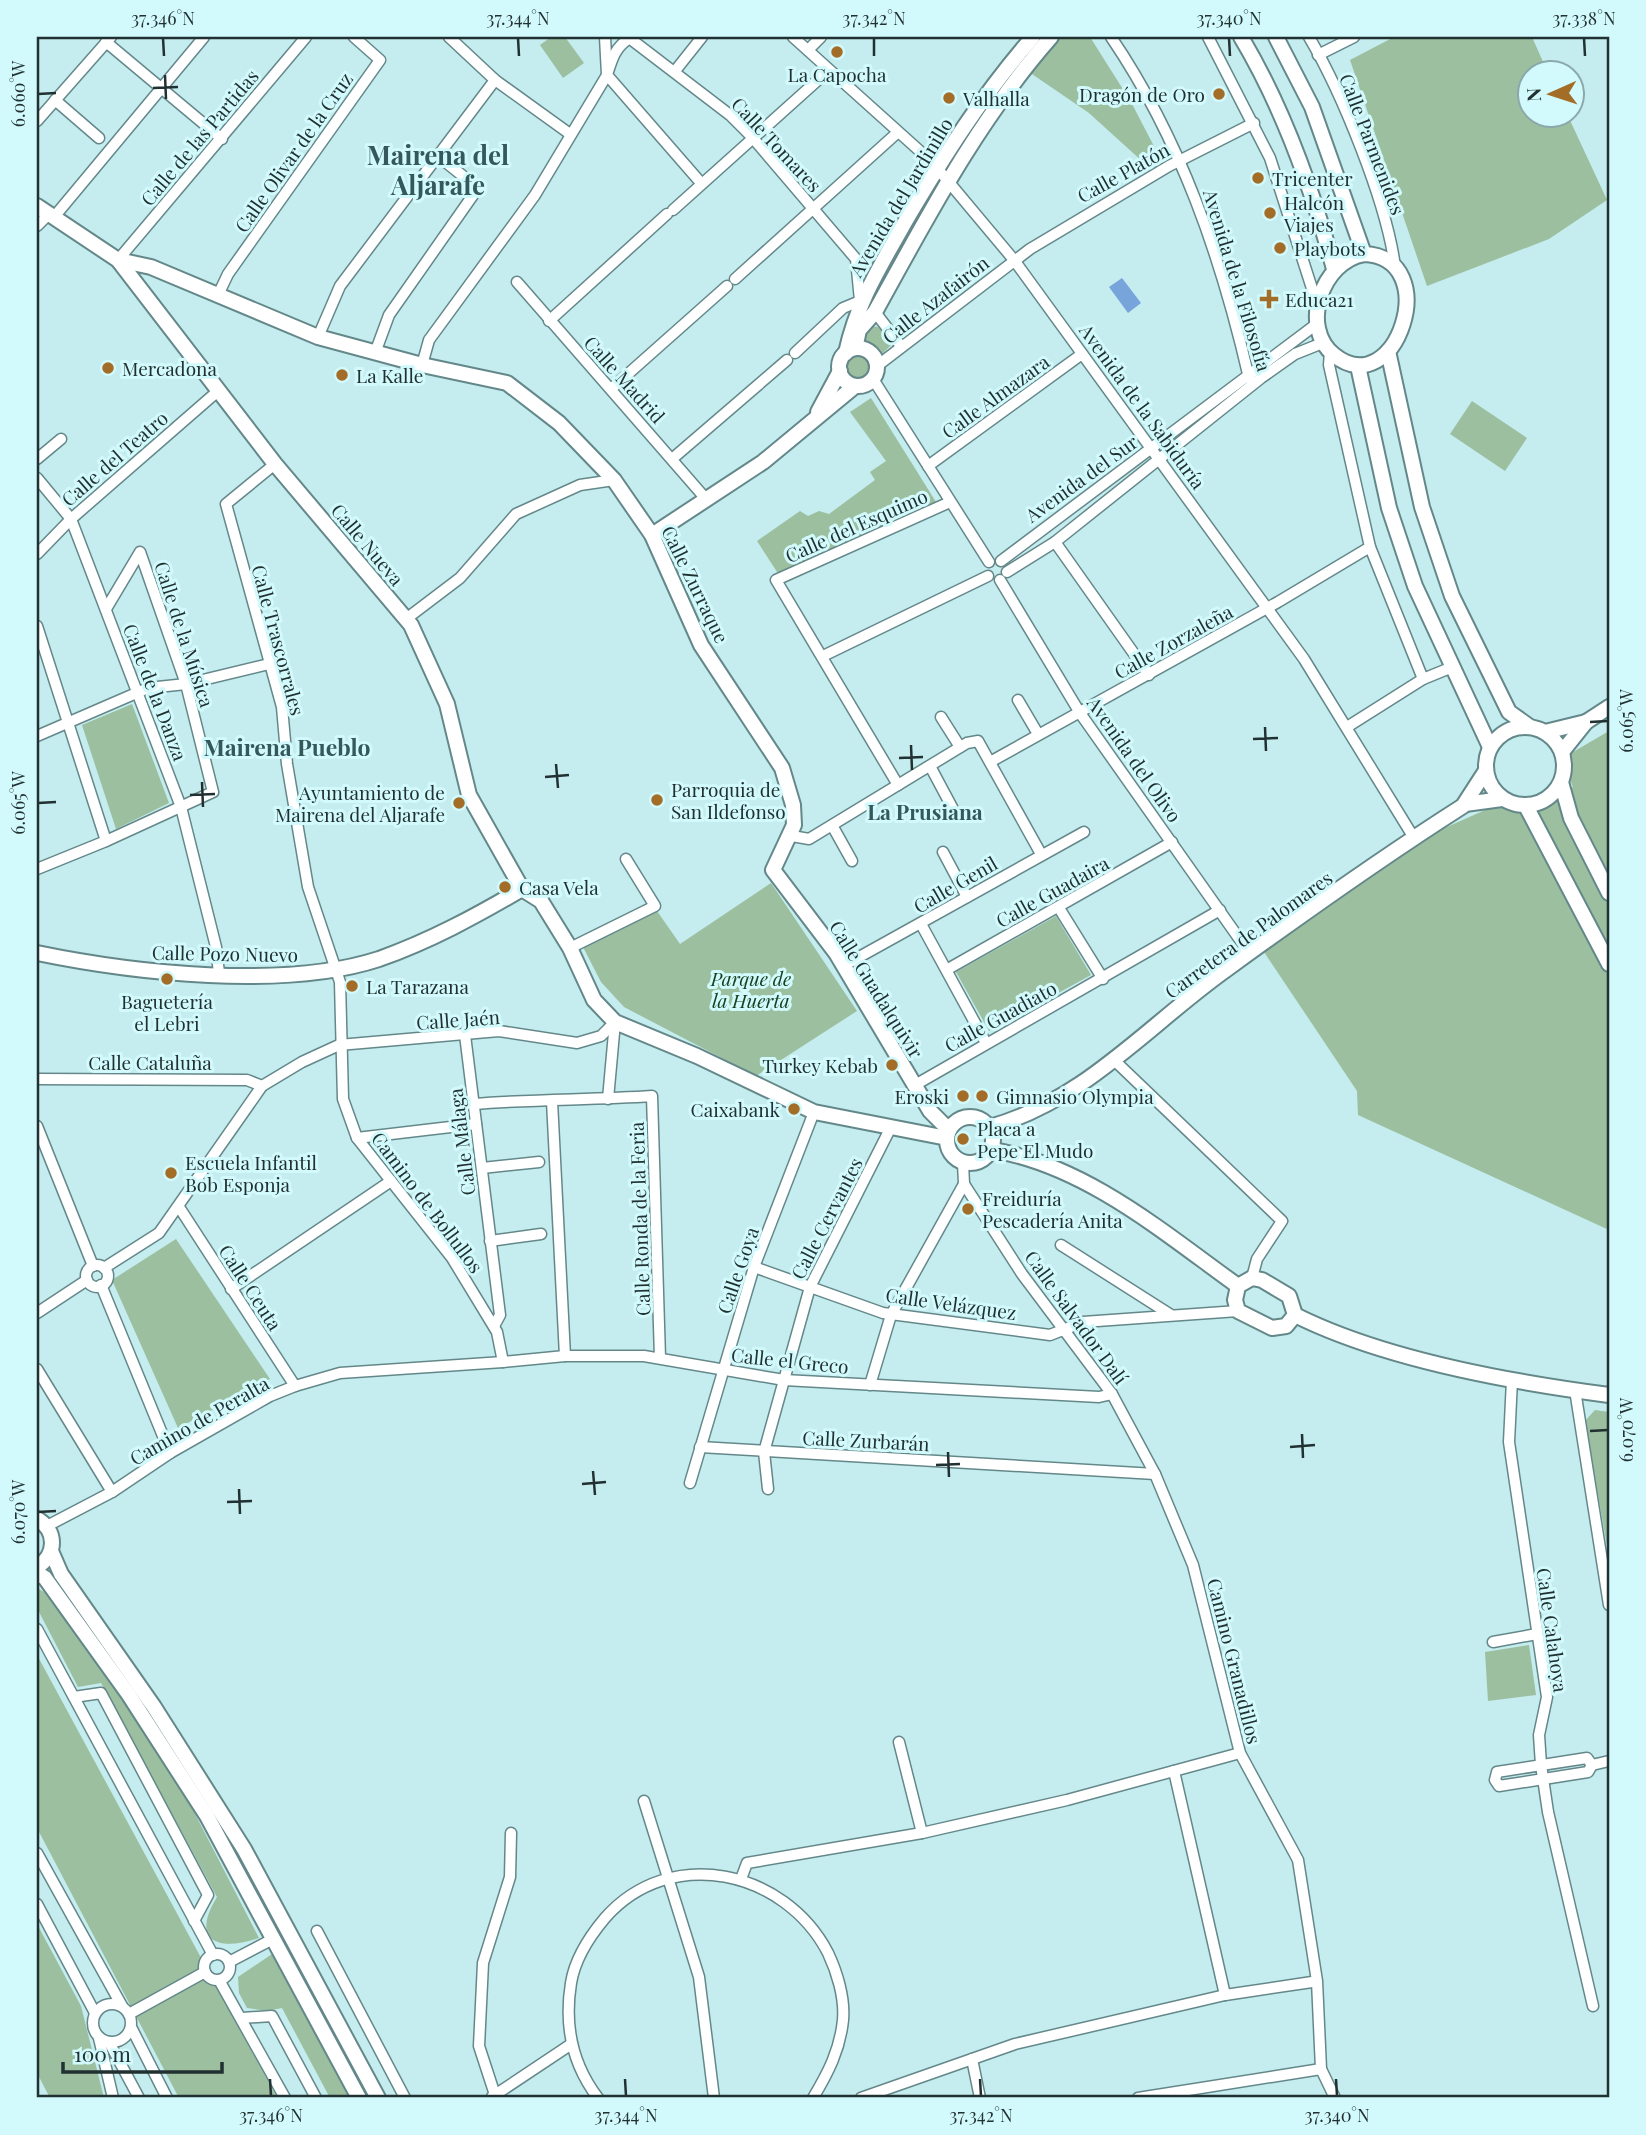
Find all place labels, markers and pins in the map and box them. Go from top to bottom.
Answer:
marker: La Capocha [829,44,845,60]
place label: La Capocha [788,61,887,87]
place label: Dragón de Oro [1079,81,1205,107]
place label: Valhalla [962,85,1030,111]
marker: Dragón de Oro [1211,86,1227,102]
marker: Valhalla [941,90,957,106]
place label: Tricenter [1272,165,1353,191]
marker: Tricenter [1250,170,1266,186]
place label: Halcón Viajes [1283,189,1345,237]
marker: Halcón Viajes [1262,205,1278,221]
place label: Playbots [1294,235,1366,261]
marker: Playbots [1272,240,1288,256]
place label: Educa21 [1285,286,1353,312]
marker: Educa21 [1259,289,1279,309]
place label: Mercadona [122,355,217,381]
marker: Mercadona [100,360,116,376]
place label: La Kalle [356,362,423,388]
marker: La Kalle [334,367,350,383]
place label: Parroquia de San Ildefonso [671,776,786,824]
place label: Ayuntamiento de Mairena del Aljarafe [275,779,445,827]
marker: Parroquia de San Ildefonso [649,792,665,808]
marker: Ayuntamiento de Mairena del Aljarafe [451,795,467,811]
place label: Casa Vela [519,874,599,900]
marker: Casa Vela [497,879,513,895]
marker: Baguetería el Lebri [159,971,175,987]
place label: La Tarazana [366,973,469,999]
marker: La Tarazana [344,978,360,994]
place label: Baguetería el Lebri [121,988,213,1036]
place label: Turkey Kebab [762,1052,878,1078]
marker: Turkey Kebab [884,1057,900,1073]
place label: Eroski [894,1083,949,1109]
place label: Gimnasio Olympia [996,1083,1154,1109]
marker: Eroski [955,1088,971,1104]
marker: Gimnasio Olympia [974,1088,990,1104]
place label: Caixabank [691,1096,781,1122]
marker: Caixabank [786,1101,802,1117]
place label: Placa a Pepe El Mudo [977,1115,1093,1163]
marker: Placa a Pepe El Mudo [955,1131,971,1147]
place label: Escuela Infantil Bob Esponja [185,1149,318,1197]
marker: Escuela Infantil Bob Esponja [163,1165,179,1181]
place label: Freiduría Pescadería Anita [982,1185,1123,1233]
marker: Freiduría Pescadería Anita [960,1201,976,1217]

